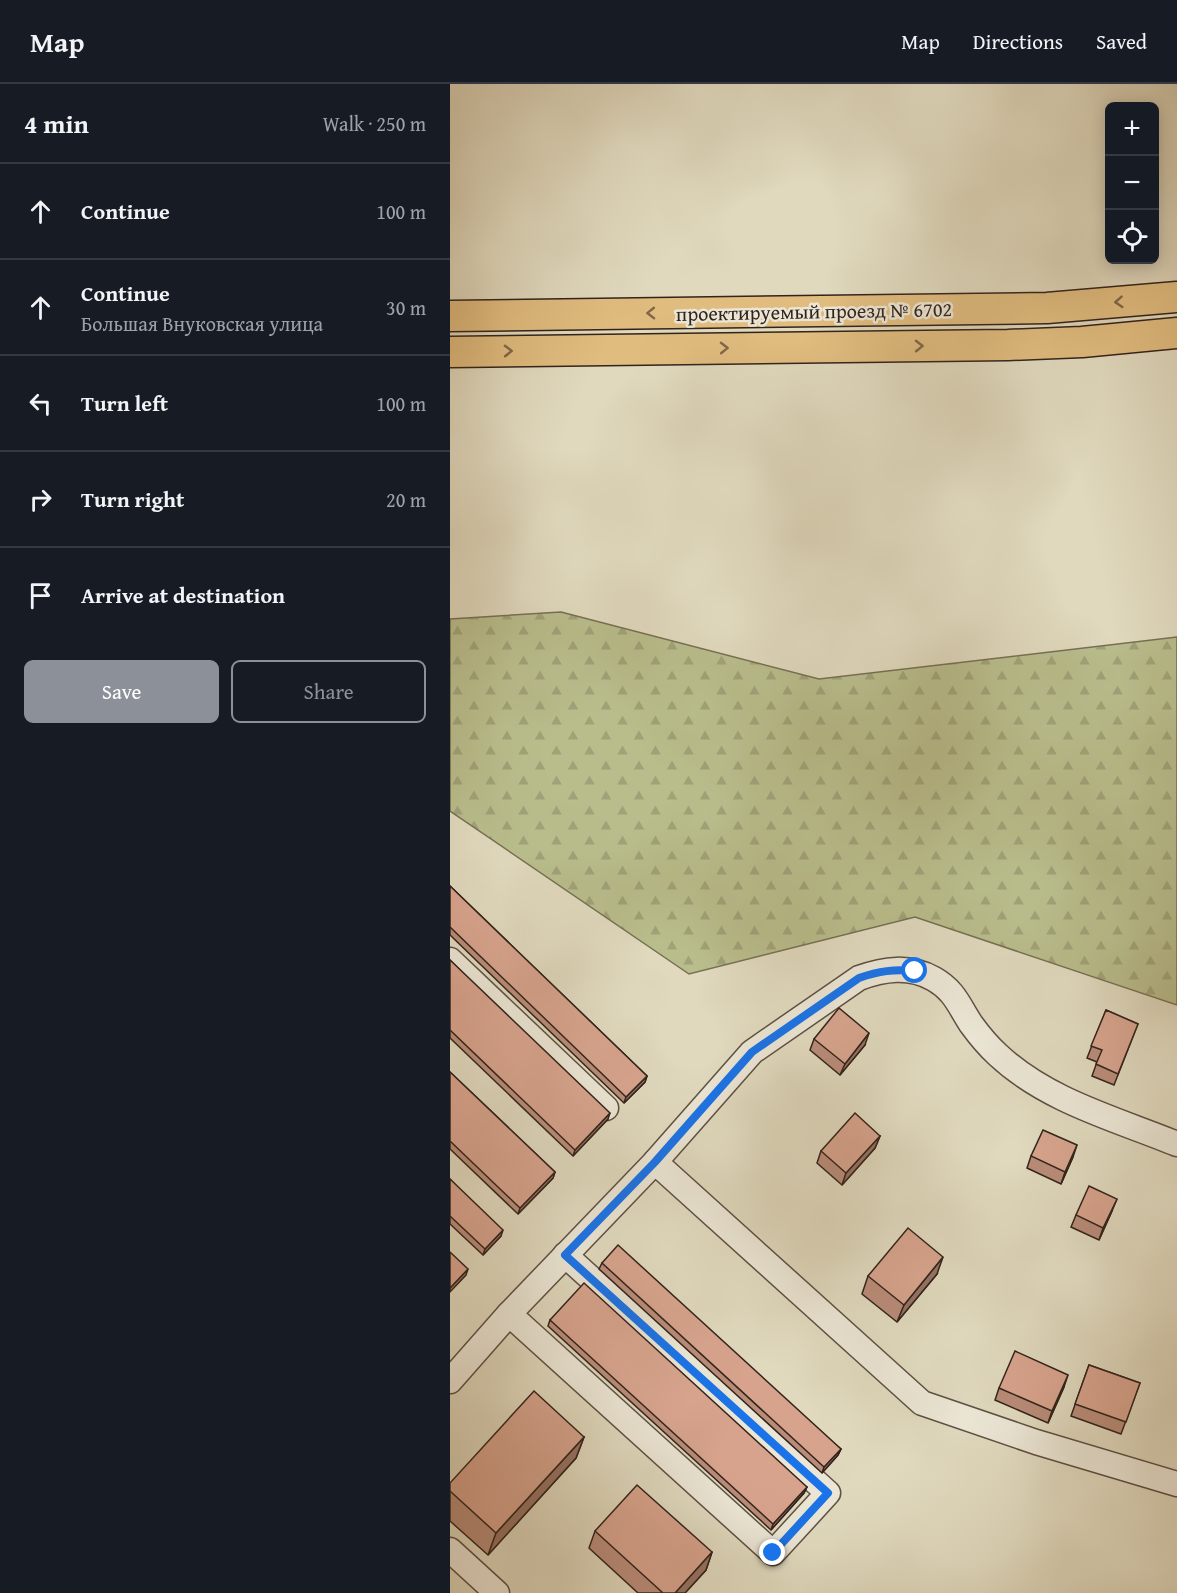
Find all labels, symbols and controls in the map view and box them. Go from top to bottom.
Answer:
text: Map [30,21,84,62]
text: Map [901,26,940,57]
text: Directions [973,26,1063,57]
text: Saved [1096,26,1147,57]
map controls [1105,102,1159,264]
button: + [1105,102,1159,156]
text: 4 min [24,104,89,143]
text: Walk · 250 m [323,109,426,138]
button: − [1105,156,1159,210]
icon: ahead [24,195,57,228]
text: Continue [81,195,170,227]
text: 100 m [376,197,426,226]
button: locate [1105,210,1159,264]
text: Continue [81,277,170,309]
icon: ahead [24,291,57,324]
text: 30 m [386,293,426,322]
street label: проектируемый проезд № 6702 [676,294,952,328]
one-way arrow [1114,295,1123,308]
one-way arrow [647,307,656,319]
text: Большая Внуковская улица [81,309,323,338]
one-way arrow [915,340,924,352]
one-way arrow [720,342,729,355]
one-way arrow [504,345,513,357]
icon: left [24,387,57,420]
text: Turn left [81,387,168,419]
text: 100 m [376,389,426,418]
icon: right [24,483,57,516]
text: Turn right [81,483,184,515]
text: 20 m [386,485,426,514]
icon: arrive [24,579,57,612]
text: Arrive at destination [81,579,285,611]
button: Save [24,660,219,723]
button: Share [231,660,426,723]
route start [901,957,927,983]
route end [759,1539,785,1565]

